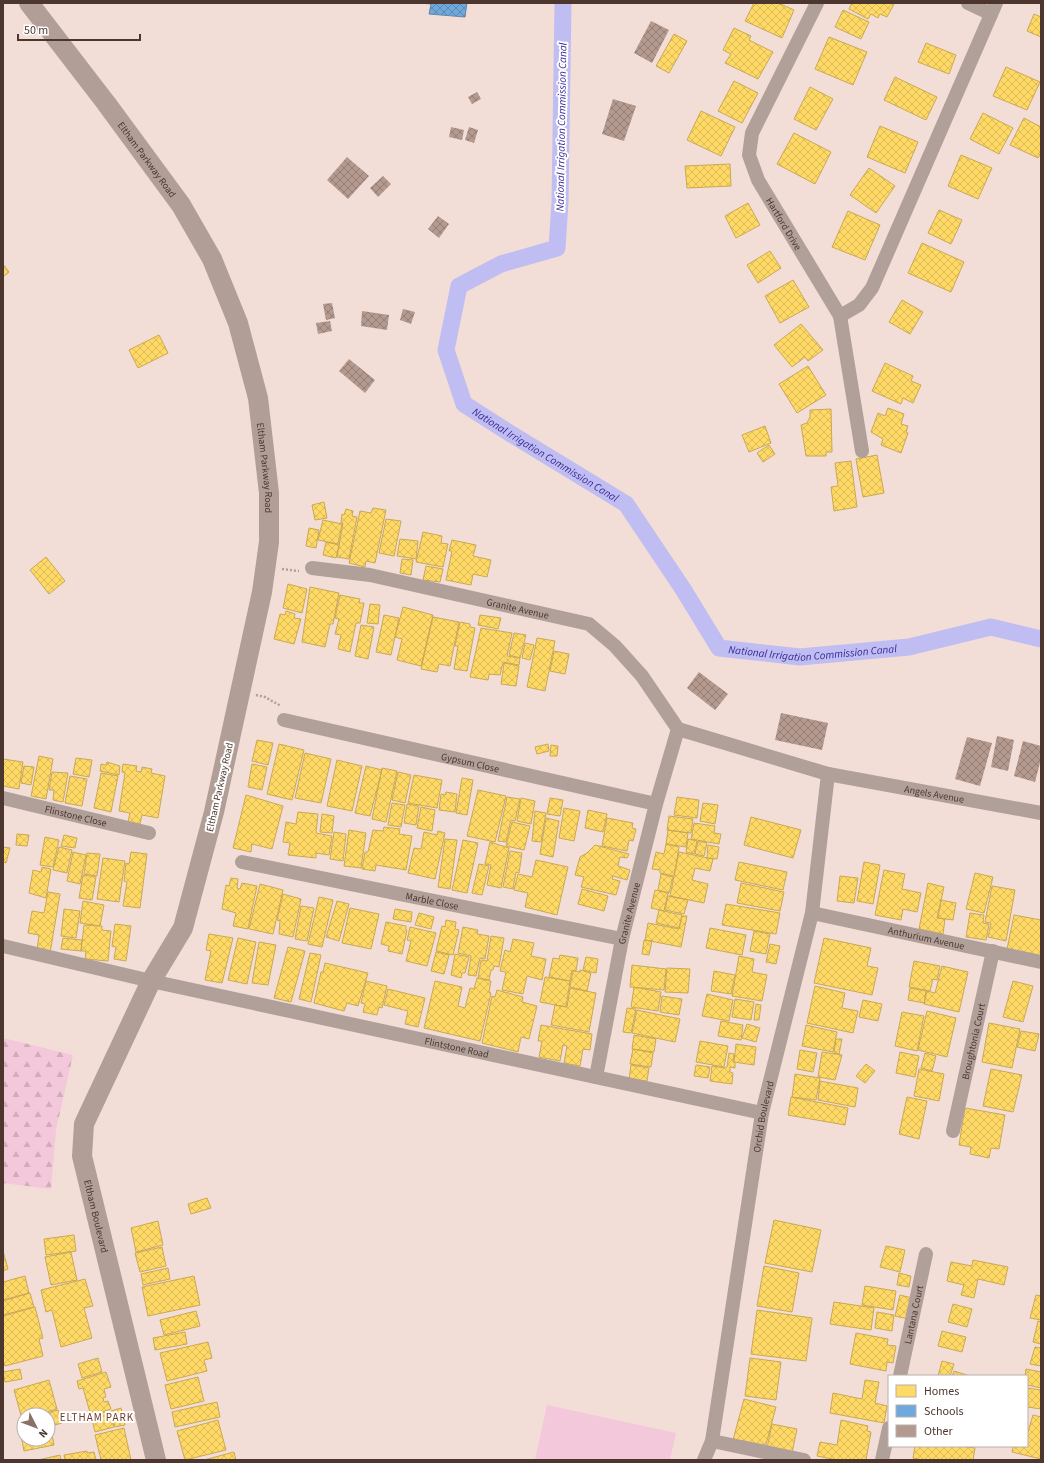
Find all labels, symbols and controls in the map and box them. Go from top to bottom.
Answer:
scale bar [18,16,140,42]
text: 50 m [24,22,48,39]
water label: National Irrigation Commission Canal [553,42,570,212]
street label: Eltham Parkway Road [114,119,179,201]
street label: Hartford Drive [762,195,805,253]
water label: National Irrigation Commission Canal [469,404,621,506]
street label: Eltham Parkway Road [253,422,275,513]
street label: Granite Avenue [485,595,550,623]
water label: National Irrigation Commission Canal [728,641,898,665]
street label: Eltham Parkway Road [203,741,237,833]
street label: Gypsum Close [440,750,501,776]
street label: Angels Avenue [903,782,965,807]
street label: Flinstone Close [43,802,108,831]
street label: Granite Avenue [615,881,644,946]
street label: Marble Close [404,889,460,914]
street label: Anthurium Avenue [887,923,966,953]
street label: Broughtonia Court [959,1001,989,1081]
street label: Flintstone Road [423,1034,490,1062]
street label: Orchid Boulevard [750,1079,778,1154]
street label: Eltham Boulevard [80,1178,111,1254]
street label: Lantana Court [901,1283,927,1345]
legend [888,1375,1028,1447]
text: Homes [924,1383,959,1400]
text: Schools [924,1403,964,1420]
north arrow [16,1407,56,1447]
district label: ELTHAM PARK [60,1410,134,1425]
text: Other [924,1423,954,1440]
text: N [35,1426,51,1441]

